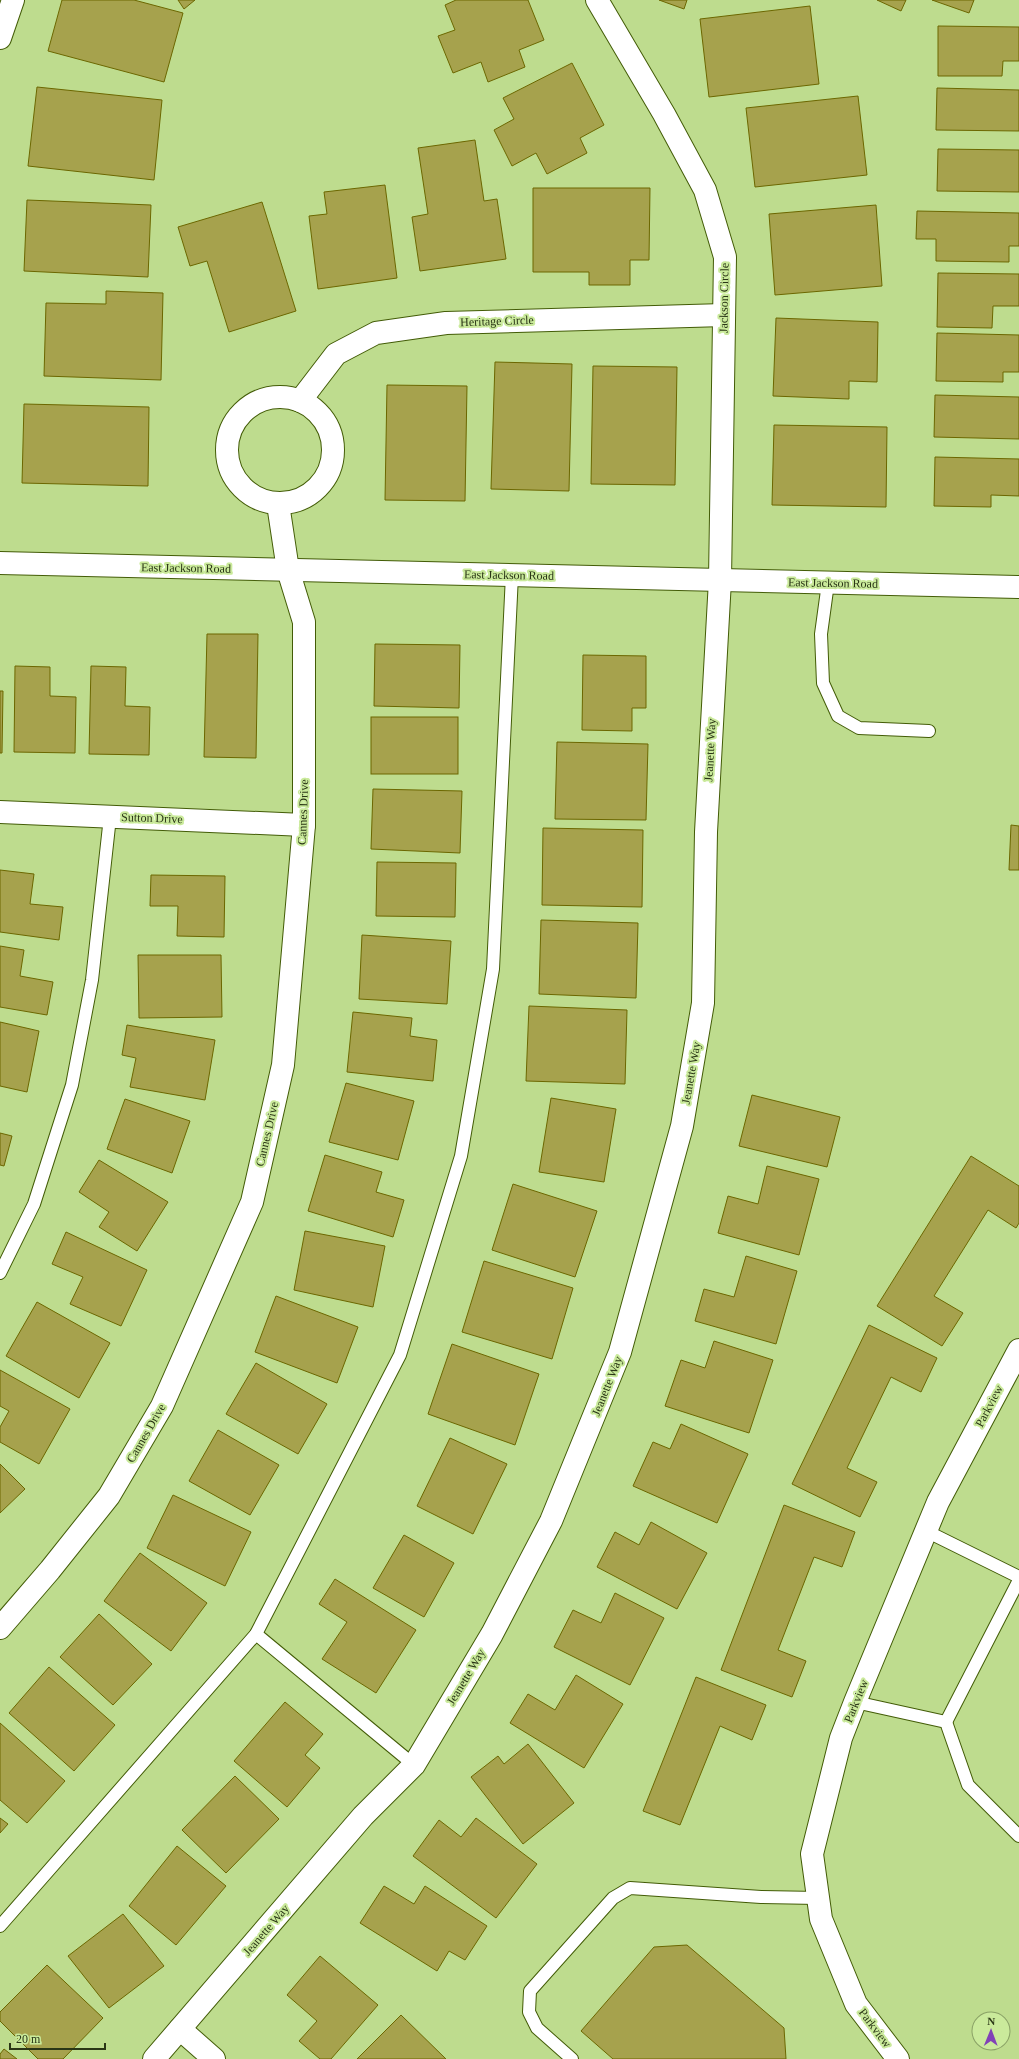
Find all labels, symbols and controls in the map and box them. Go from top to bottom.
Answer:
street label: Jackson Circle [716,263,732,333]
street label: Heritage Circle [460,313,534,329]
street label: East Jackson Road [141,560,231,576]
street label: East Jackson Road [464,567,554,583]
street label: East Jackson Road [788,575,878,591]
street label: Jeanette Way [701,718,719,782]
street label: Cannes Drive [295,779,311,845]
street label: Sutton Drive [121,810,183,826]
street label: Jeanette Way [679,1041,703,1105]
street label: Cannes Drive [253,1100,281,1168]
street label: Jeanette Way [589,1354,625,1418]
street label: Parkview [972,1382,1006,1429]
street label: Cannes Drive [124,1401,168,1465]
street label: Jeanette Way [444,1646,488,1708]
street label: Parkview [841,1677,871,1725]
street label: Jeanette Way [240,1902,292,1958]
street label: Parkview [856,2006,894,2051]
north arrow [971,2011,1011,2051]
text: N [987,2015,995,2027]
scale bar [10,2025,105,2051]
text: 20 m [16,2032,41,2046]

